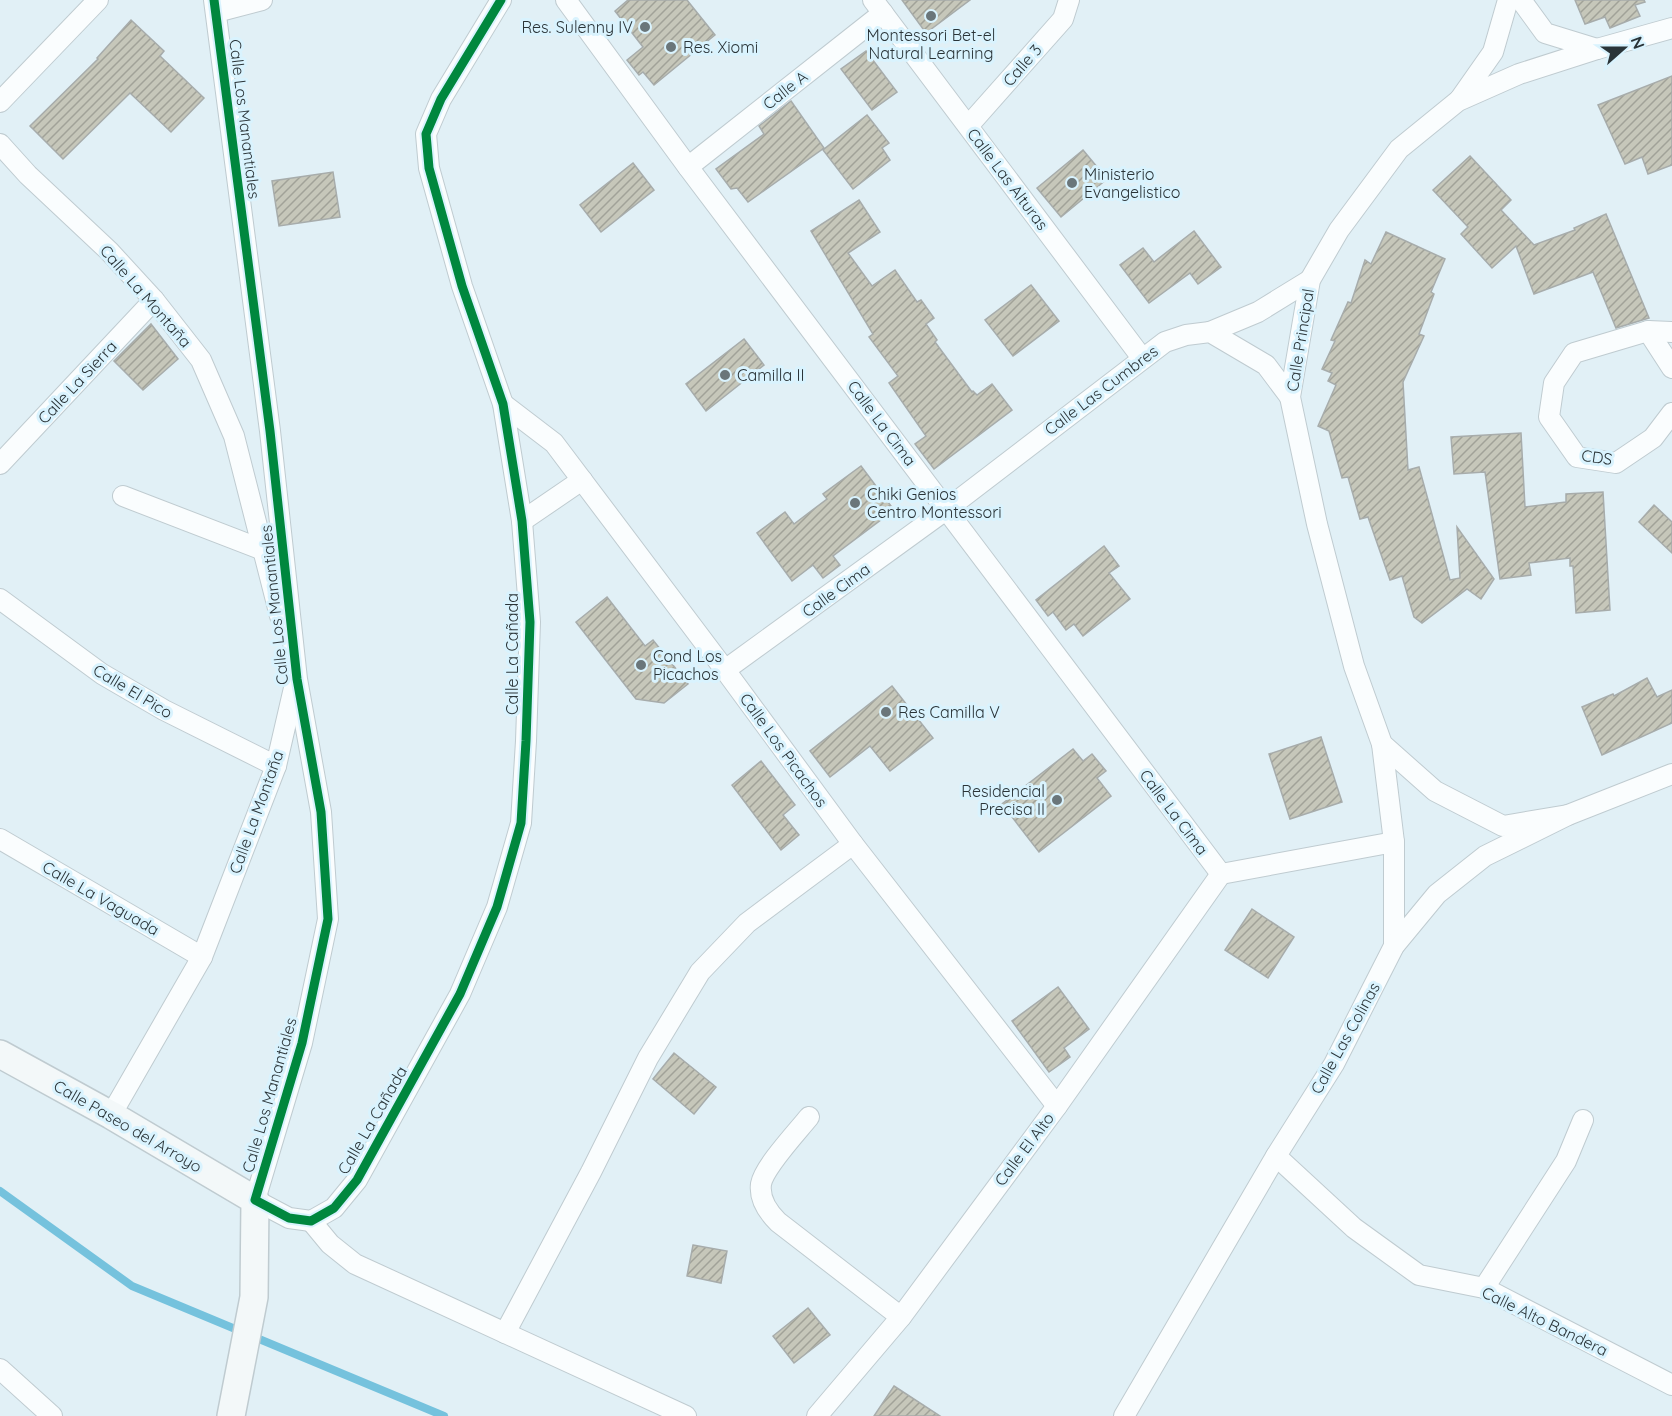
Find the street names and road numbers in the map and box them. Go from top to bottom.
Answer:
street label: Calle Los Manantiales [225,38,265,200]
street label: Calle 3 [998,40,1046,90]
street label: Calle A [759,66,811,114]
street label: Calle Las Alturas [963,124,1053,234]
street label: Calle La Montaña [96,241,196,351]
street label: Calle Principal [1282,287,1318,393]
street label: Calle La Sierra [33,336,121,428]
street label: Calle Las Cumbres [1040,341,1162,439]
street label: Calle La Cima [843,376,921,470]
street label: CDS [1580,445,1614,469]
street label: Calle Los Manantiales [256,524,292,686]
street label: Calle Cima [798,559,874,621]
street label: Calle La Cañada [502,593,522,715]
street label: Calle El Pico [90,660,176,722]
street label: Calle Los Picachos [736,689,832,811]
street label: Calle La Montaña [224,748,288,876]
street label: Calle La Cima [1135,765,1213,859]
street label: Calle La Vaguada [39,856,163,940]
street label: Calle Las Colinas [1306,979,1384,1097]
street label: Calle Los Manantiales [237,1015,301,1175]
street label: Calle La Cañada [333,1062,411,1178]
street label: Calle Paseo del Arroyo [50,1075,206,1177]
street label: Calle El Alto [990,1108,1058,1190]
street label: Calle Alto Bandera [1479,1282,1611,1360]

